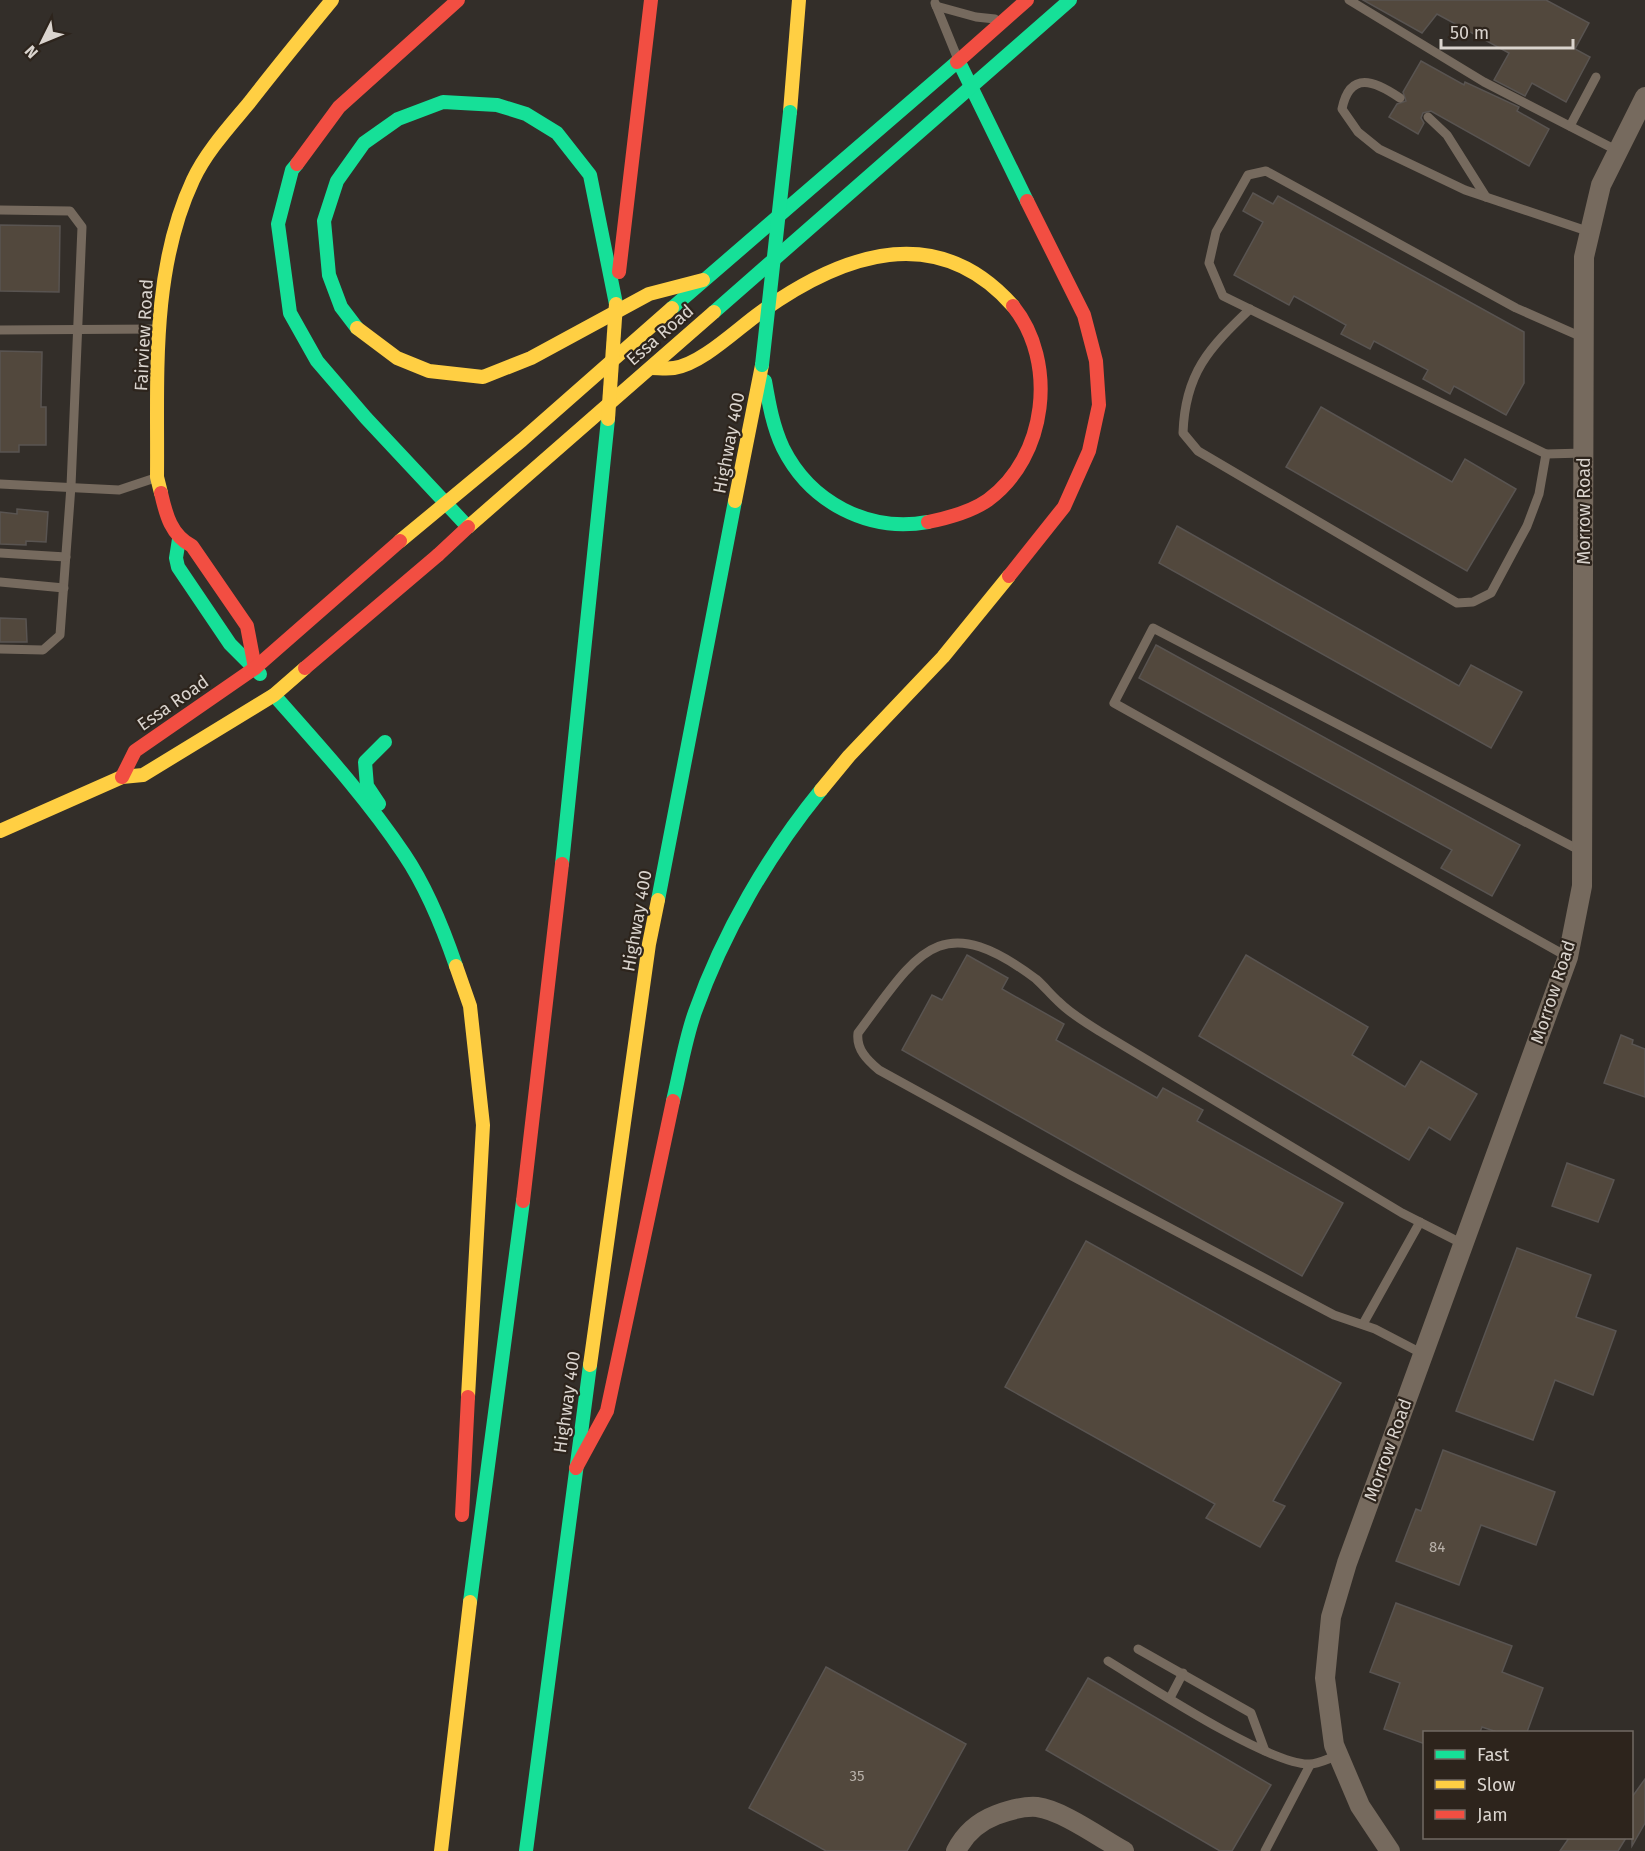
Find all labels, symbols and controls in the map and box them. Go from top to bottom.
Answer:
north arrow [12,12,72,72]
scale bar [1441,12,1573,50]
text: 50 m [1450,22,1489,44]
text: N [21,42,42,62]
street label: Fairview Road [130,278,158,392]
street label: Essa Road [622,300,698,370]
street label: Highway 400 [708,390,750,496]
street label: Morrow Road [1573,457,1595,565]
street label: Essa Road [133,670,213,736]
street label: Highway 400 [617,869,657,973]
street label: Morrow Road [1526,937,1580,1047]
street label: Highway 400 [549,1350,585,1454]
street label: Morrow Road [1359,1396,1417,1504]
house number: 84 [1429,1538,1445,1556]
legend [1423,1731,1633,1839]
text: Fast [1477,1744,1510,1766]
house number: 35 [849,1767,865,1785]
text: Slow [1477,1774,1516,1796]
text: Jam [1477,1804,1508,1826]

